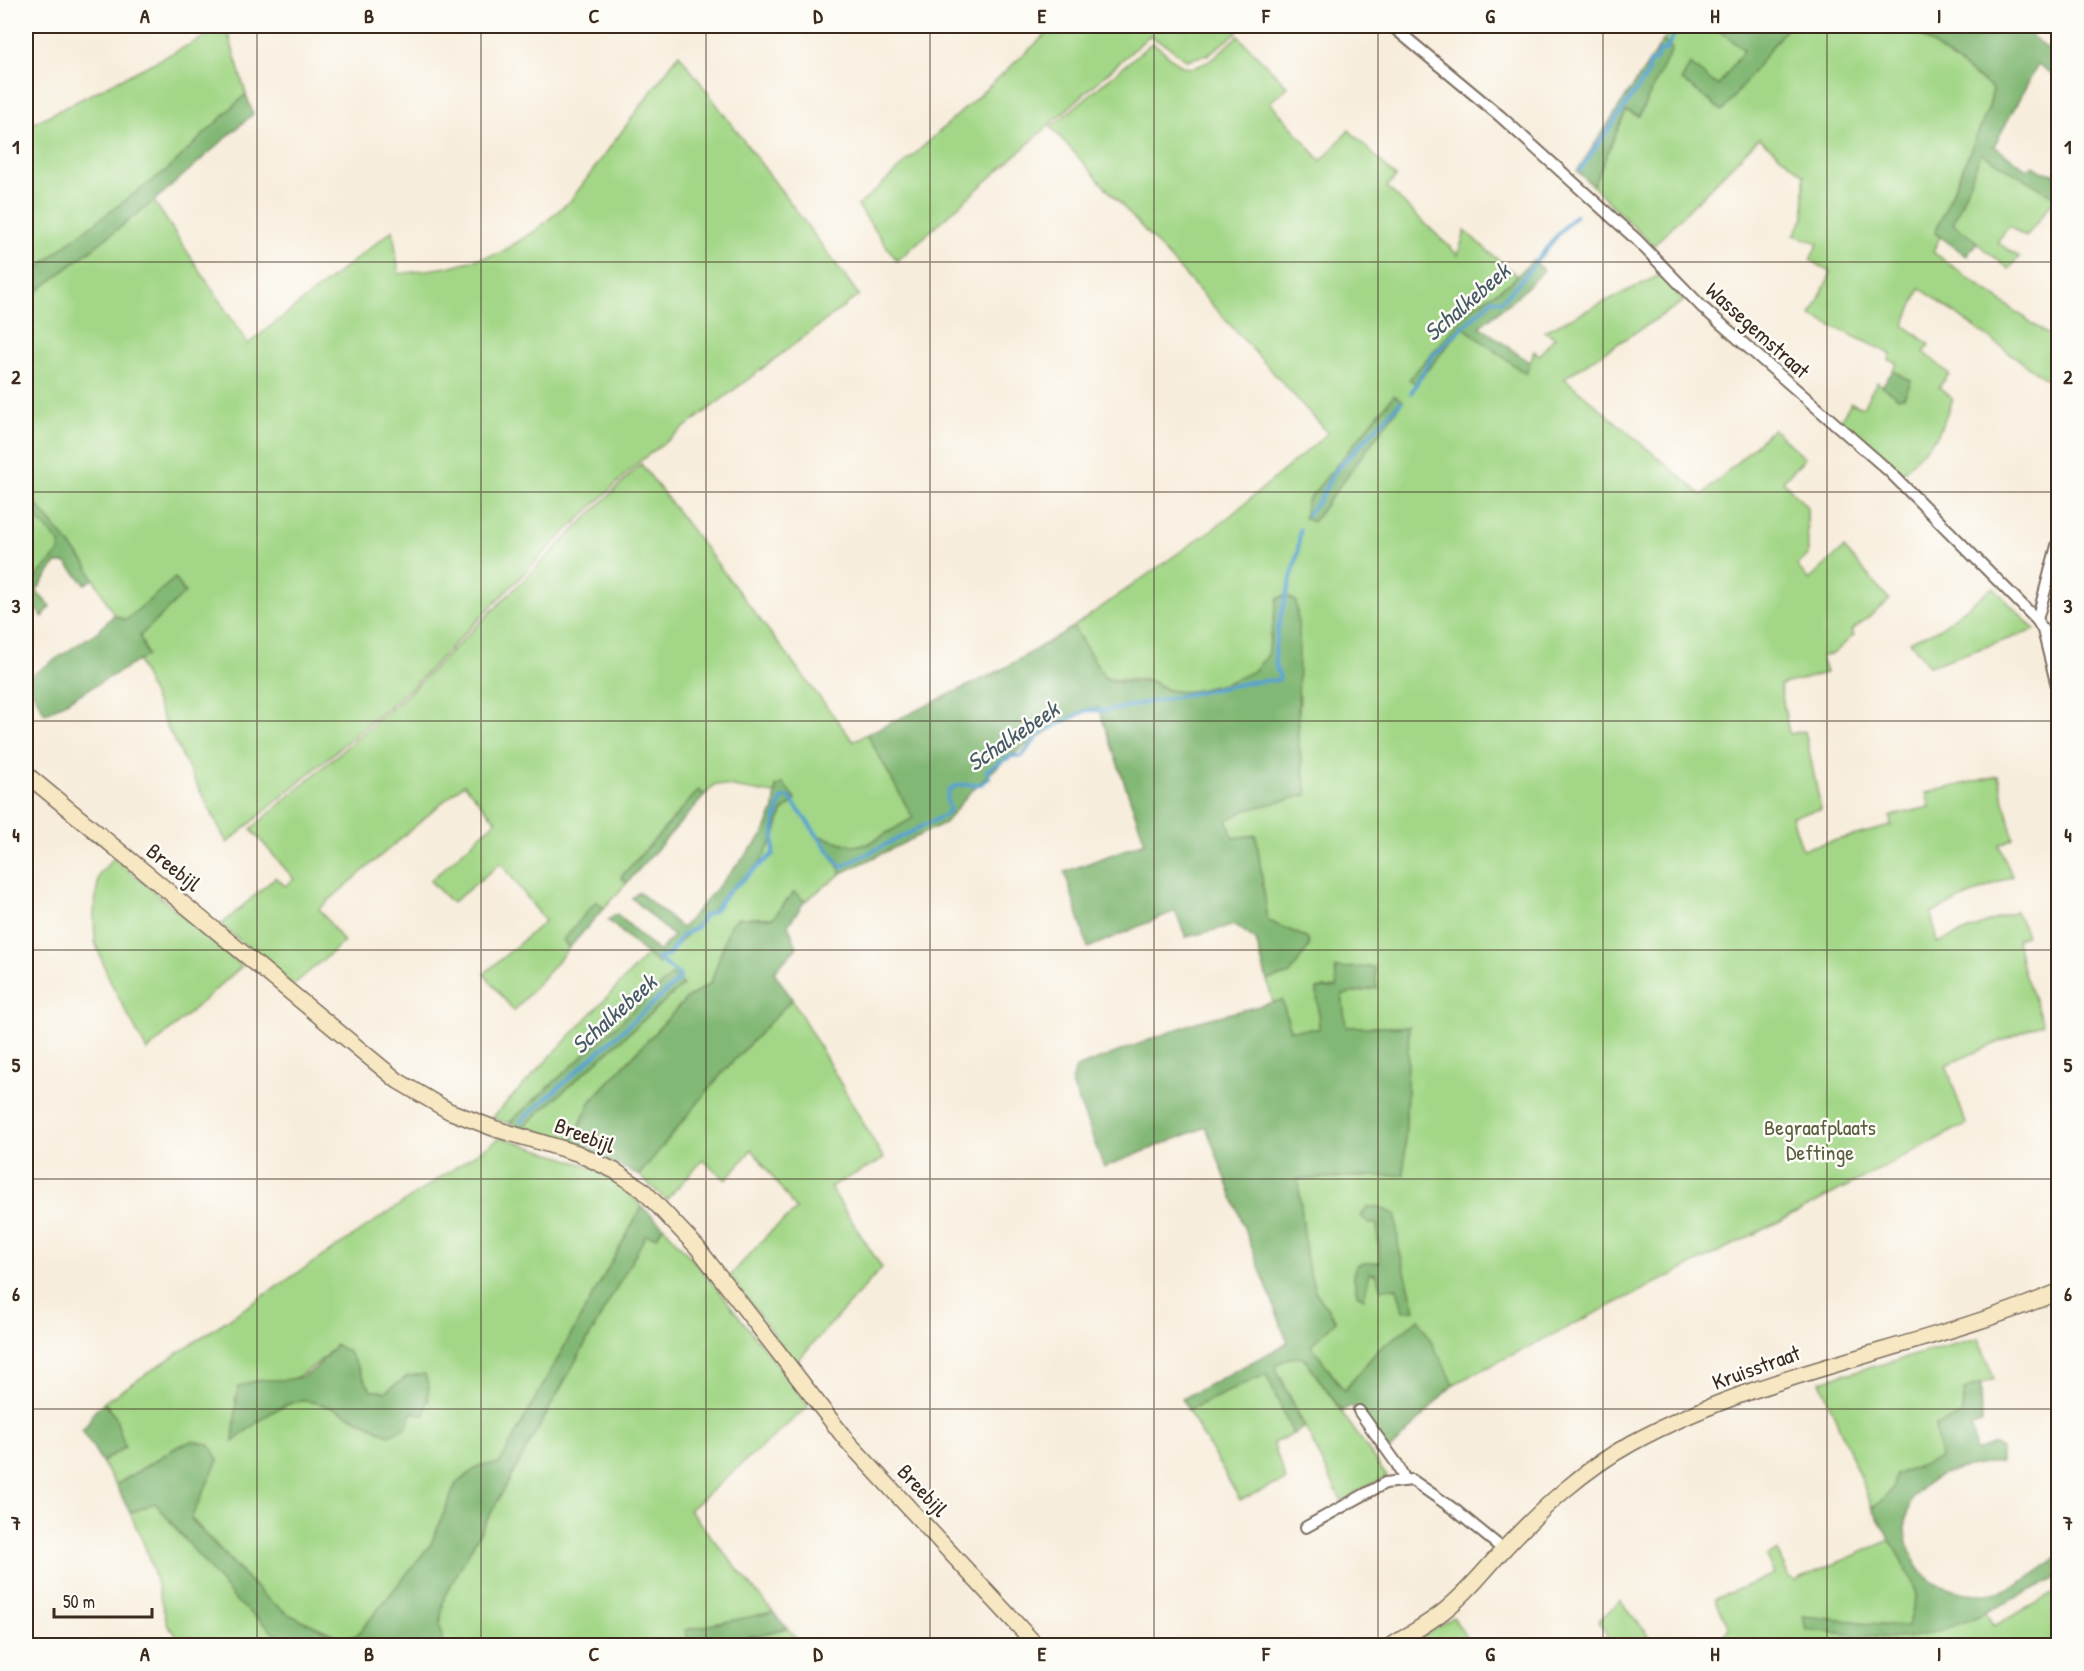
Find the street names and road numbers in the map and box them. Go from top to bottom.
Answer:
street label: Wassegemstraat [1699,275,1817,385]
street label: Breebijl [140,836,208,898]
street label: Breebijl [551,1110,620,1160]
street label: Kruisstraat [1708,1337,1805,1397]
street label: Breebijl [891,1457,955,1523]

